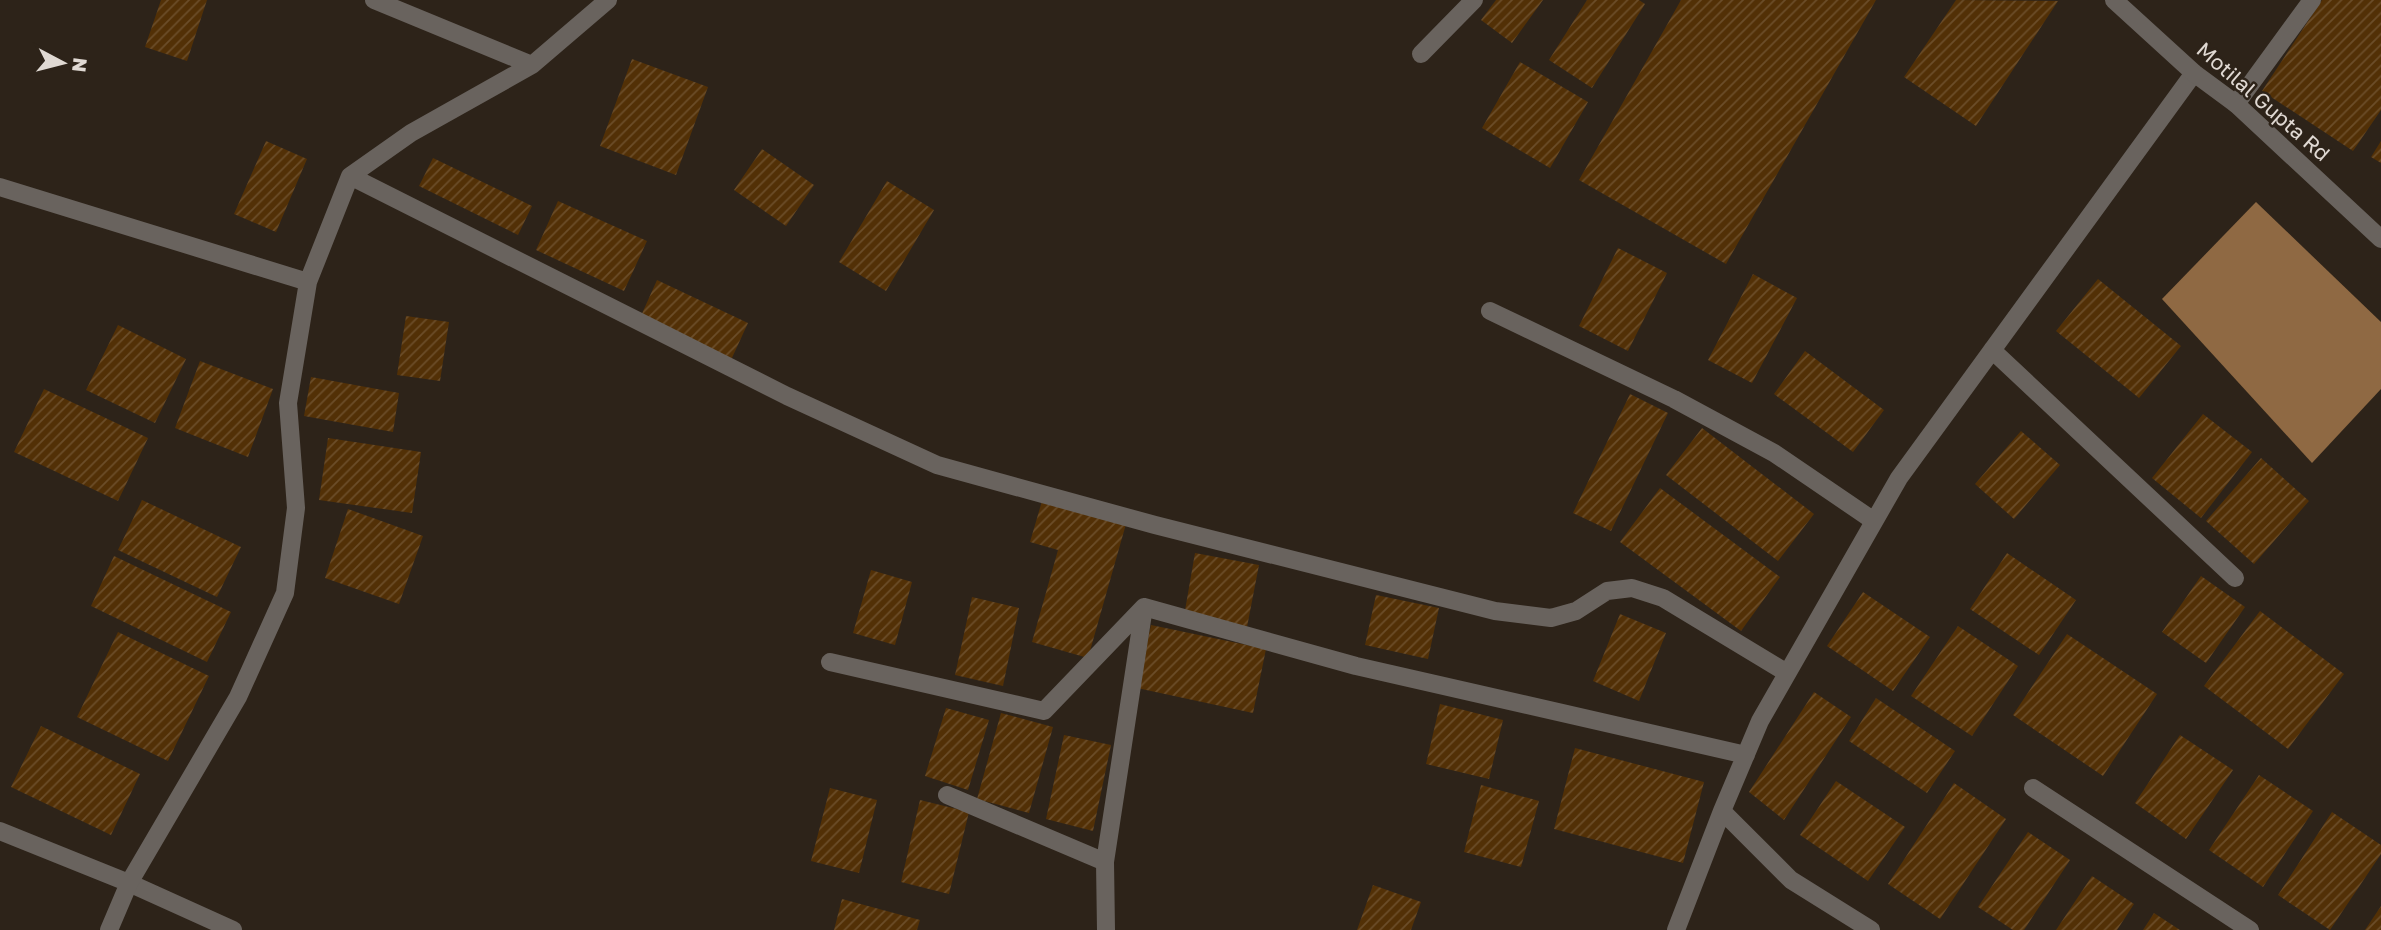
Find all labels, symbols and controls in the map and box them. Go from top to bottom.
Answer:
north arrow [28,28,98,98]
street label: Motilal Gupta Rd [2192,36,2336,166]
text: N [68,57,93,74]

